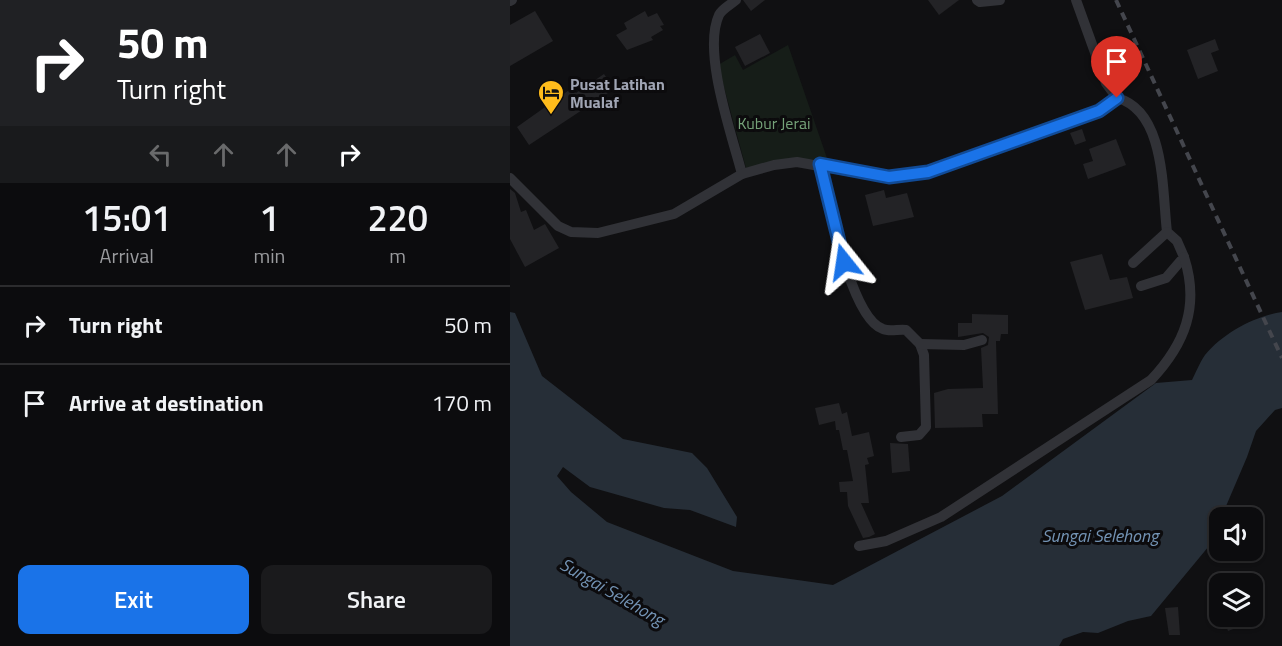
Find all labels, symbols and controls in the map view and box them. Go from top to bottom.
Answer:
text: 50 m [117,10,209,74]
icon: right [18,24,96,102]
pin [1091,36,1142,98]
icon: arrive [1100,45,1133,78]
text: Turn right [117,68,226,109]
place label: Pusat Latihan Mualaf [570,72,665,114]
hotel icon: Pusat Latihan Mualaf [536,78,566,116]
park label: Kubur Jerai [737,111,811,135]
icon: left [144,138,177,171]
icon: ahead [207,138,240,171]
icon: ahead [270,138,303,171]
icon: right [333,138,366,171]
text: 15:01 [82,190,171,245]
text: 1 [259,190,279,245]
text: 220 [367,190,428,245]
position arrow [812,230,876,294]
text: Arrival [100,240,154,271]
text: min [253,240,285,271]
text: m [389,240,406,271]
text: Turn right [69,308,163,342]
text: 50 m [444,308,492,342]
icon: right [18,309,51,342]
text: Arrive at destination [69,386,264,420]
text: 170 m [432,386,492,420]
icon: arrive [18,387,51,420]
map controls [1209,507,1263,627]
button: sound [1209,507,1263,561]
water label: Sungai Selehong [1042,522,1161,549]
water label: Sungai Selehong [555,551,672,634]
button: Exit [18,565,249,634]
button: Share [261,565,492,634]
button: layers [1209,573,1263,627]

